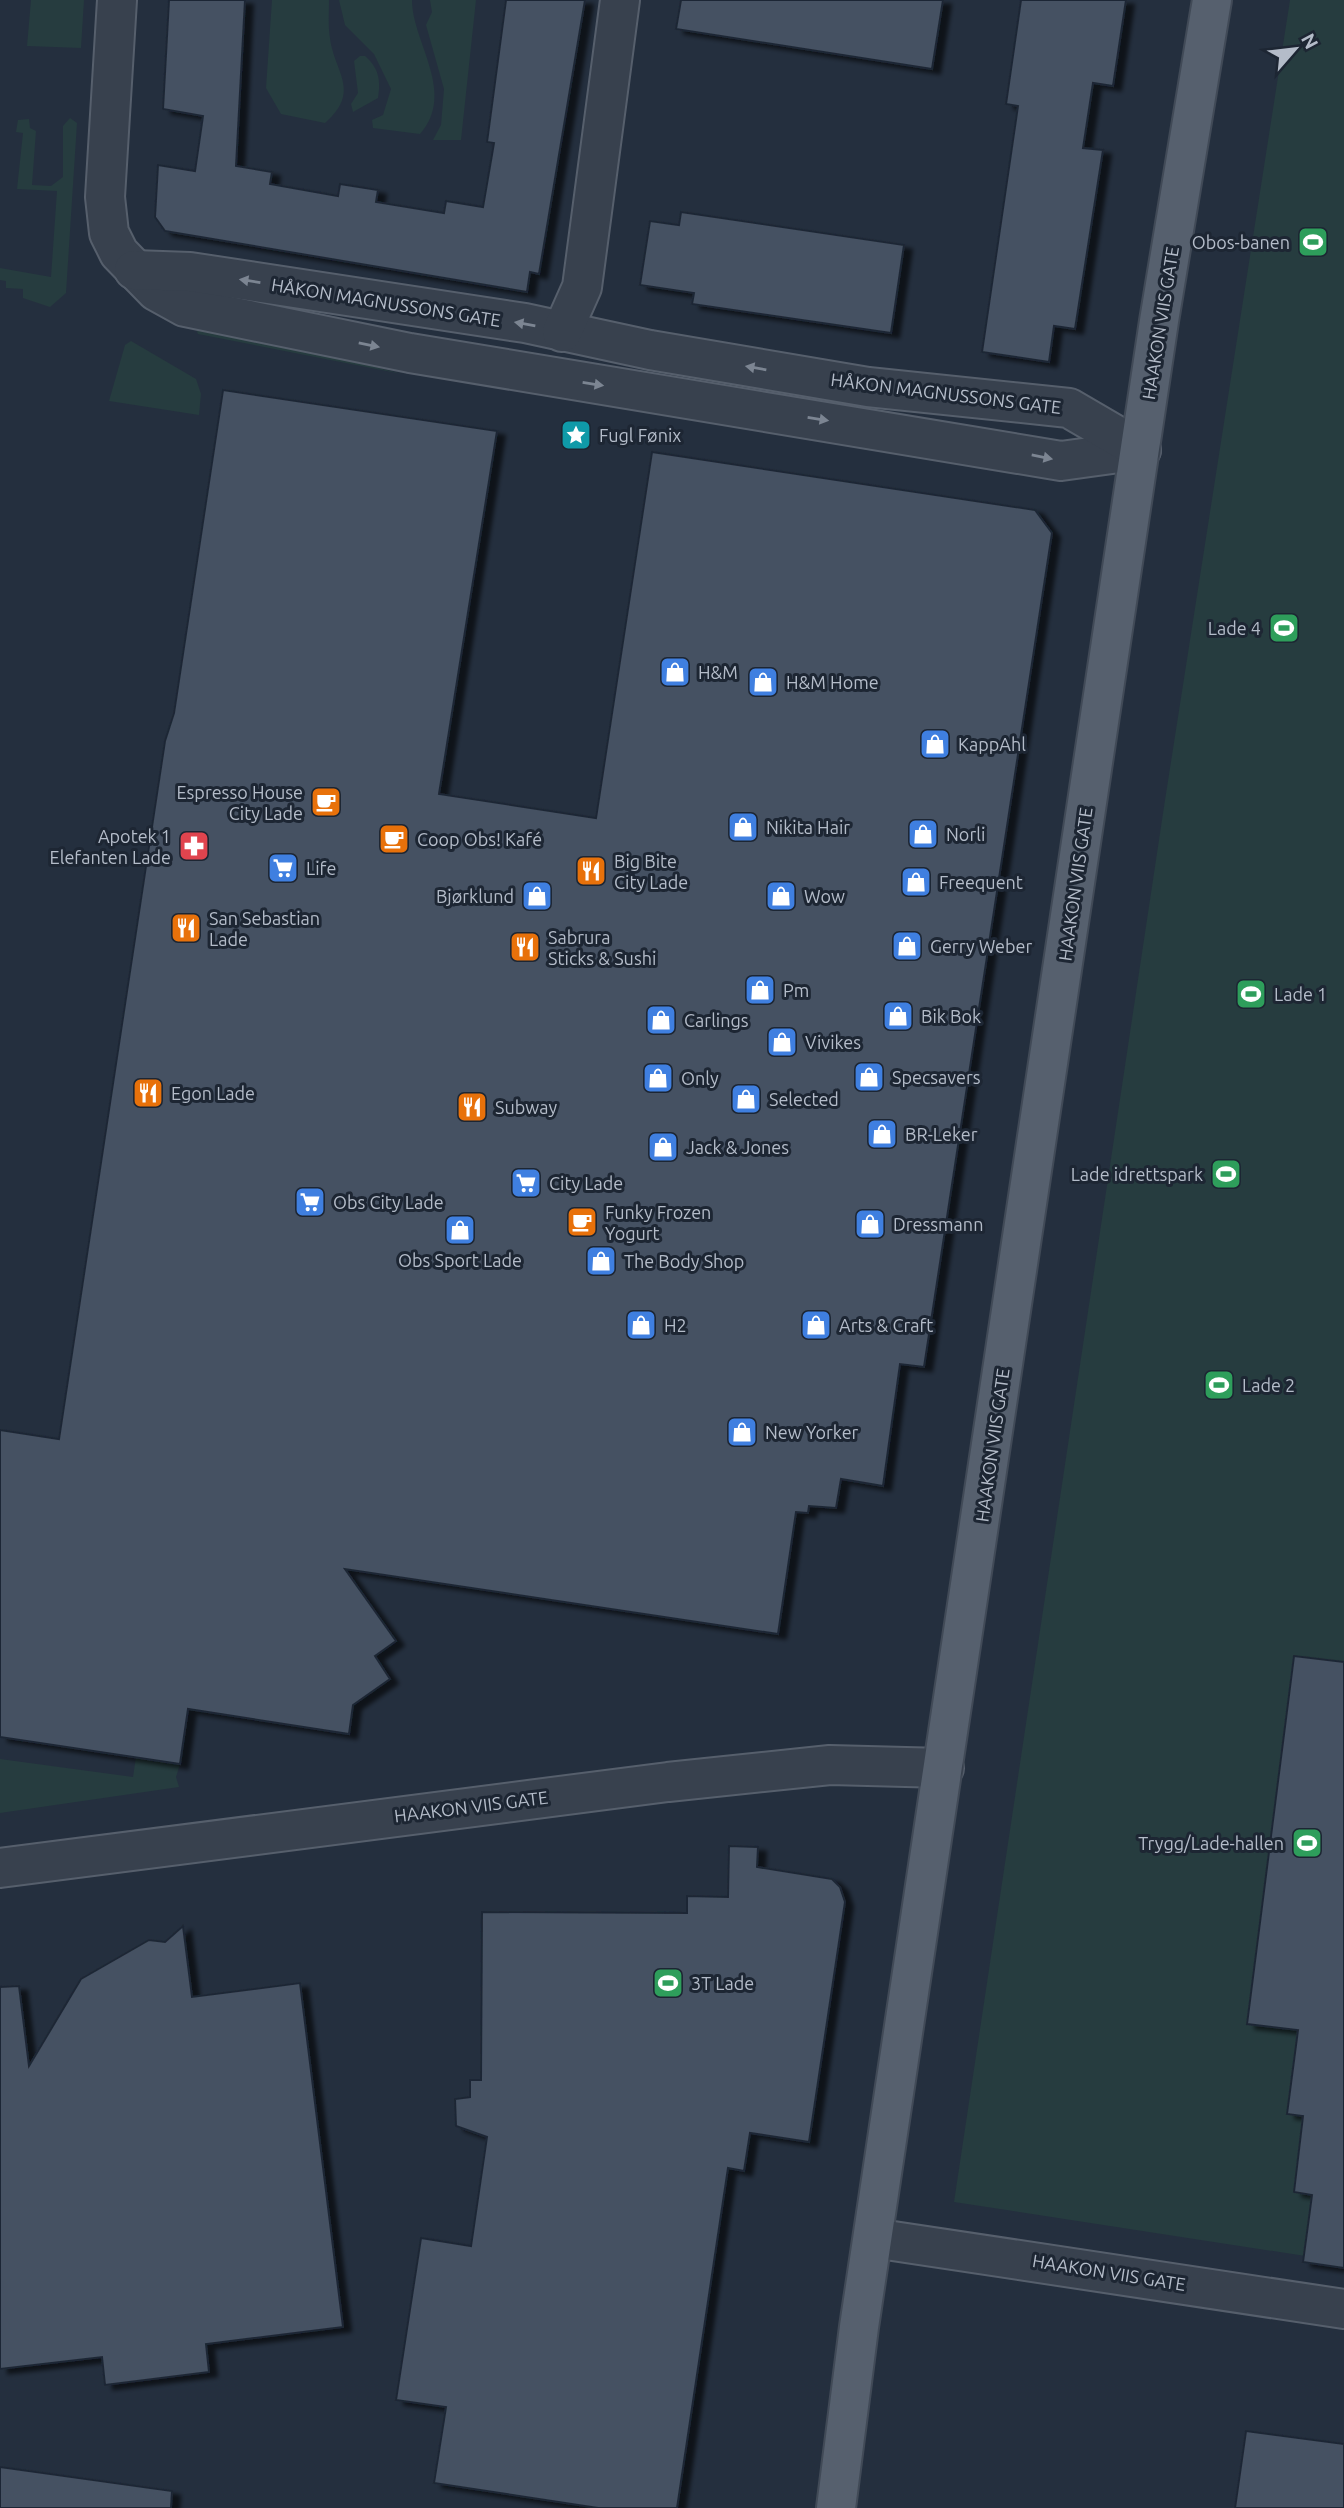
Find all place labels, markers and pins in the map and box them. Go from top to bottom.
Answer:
sports icon: Obos-banen [1296,225,1330,259]
place label: Obos-banen [1192,232,1290,252]
place icon: Fugl Fønix [559,418,593,452]
place label: Fugl Fønix [599,425,681,445]
sports icon: Lade 4 [1267,611,1301,645]
place label: Lade 4 [1208,618,1261,638]
shop icon: H&M [658,655,692,689]
place label: H&M [698,662,738,682]
shop icon: H&M Home [746,665,780,699]
place label: H&M Home [786,672,879,692]
shop icon: KappAhl [918,727,952,761]
place label: KappAhl [958,734,1026,754]
place label: Espresso House City Lade [176,782,303,823]
cafe icon: Espresso House City Lade [309,785,343,819]
shop icon: Nikita Hair [726,810,760,844]
place label: Nikita Hair [766,817,850,837]
shop icon: Norli [906,817,940,851]
cafe icon: Coop Obs! Kafé [377,822,411,856]
place label: Norli [946,824,985,844]
place label: Apotek 1 Elefanten Lade [50,826,171,867]
pharmacy icon: Apotek 1 Elefanten Lade [177,829,211,863]
place label: Coop Obs! Kafé [417,829,542,849]
supermarket icon: Life [266,851,300,885]
place label: Big Bite City Lade [614,851,688,892]
restaurant icon: Big Bite City Lade [574,854,608,888]
place label: Life [306,858,336,878]
shop icon: Freequent [899,865,933,899]
place label: Freequent [939,872,1023,892]
shop icon: Bjørklund [520,879,554,913]
shop icon: Wow [764,879,798,913]
place label: Bjørklund [436,886,514,906]
place label: Wow [804,886,845,906]
place label: San Sebastian Lade [209,908,320,949]
restaurant icon: San Sebastian Lade [169,911,203,945]
place label: Sabrura Sticks & Sushi [548,927,656,968]
shop icon: Gerry Weber [890,929,924,963]
restaurant icon: Sabrura Sticks & Sushi [508,930,542,964]
place label: Gerry Weber [930,936,1032,956]
shop icon: Pm [743,973,777,1007]
sports icon: Lade 1 [1234,977,1268,1011]
place label: Pm [783,980,809,1000]
place label: Lade 1 [1274,984,1327,1004]
shop icon: Bik Bok [881,999,915,1033]
shop icon: Carlings [644,1003,678,1037]
place label: Bik Bok [921,1006,981,1026]
place label: Carlings [684,1010,749,1030]
shop icon: Vivikes [765,1025,799,1059]
place label: Vivikes [805,1032,861,1052]
shop icon: Specsavers [852,1060,886,1094]
shop icon: Only [641,1061,675,1095]
place label: Specsavers [892,1067,981,1087]
place label: Only [681,1068,719,1088]
restaurant icon: Egon Lade [131,1076,165,1110]
shop icon: Selected [729,1082,763,1116]
place label: Egon Lade [171,1083,255,1103]
place label: Selected [769,1089,839,1109]
restaurant icon: Subway [455,1090,489,1124]
place label: Subway [495,1097,557,1117]
shop icon: BR-Leker [865,1117,899,1151]
place label: BR-Leker [905,1124,978,1144]
shop icon: Jack & Jones [646,1130,680,1164]
place label: Jack & Jones [686,1137,789,1157]
sports icon: Lade idrettspark [1209,1157,1243,1191]
place label: Lade idrettspark [1071,1164,1203,1184]
supermarket icon: City Lade [509,1166,543,1200]
place label: City Lade [549,1173,623,1193]
supermarket icon: Obs City Lade [293,1185,327,1219]
place label: Obs City Lade [333,1192,444,1212]
place label: Funky Frozen Yogurt [605,1202,711,1243]
cafe icon: Funky Frozen Yogurt [565,1205,599,1239]
shop icon: Dressmann [853,1207,887,1241]
shop icon: Obs Sport Lade [443,1213,477,1247]
place label: Dressmann [893,1214,983,1234]
shop icon: The Body Shop [584,1244,618,1278]
place label: Obs Sport Lade [398,1250,522,1270]
place label: The Body Shop [624,1251,744,1271]
shop icon: H2 [624,1308,658,1342]
shop icon: Arts & Craft [799,1308,833,1342]
place label: H2 [664,1315,687,1335]
place label: Arts & Craft [839,1315,933,1335]
sports icon: Lade 2 [1202,1368,1236,1402]
place label: Lade 2 [1242,1375,1295,1395]
shop icon: New Yorker [725,1415,759,1449]
place label: New Yorker [765,1422,859,1442]
sports icon: Trygg/Lade-hallen [1290,1826,1324,1860]
place label: Trygg/Lade-hallen [1138,1833,1284,1853]
sports icon: 3T Lade [651,1966,685,2000]
place label: 3T Lade [691,1973,754,1993]

